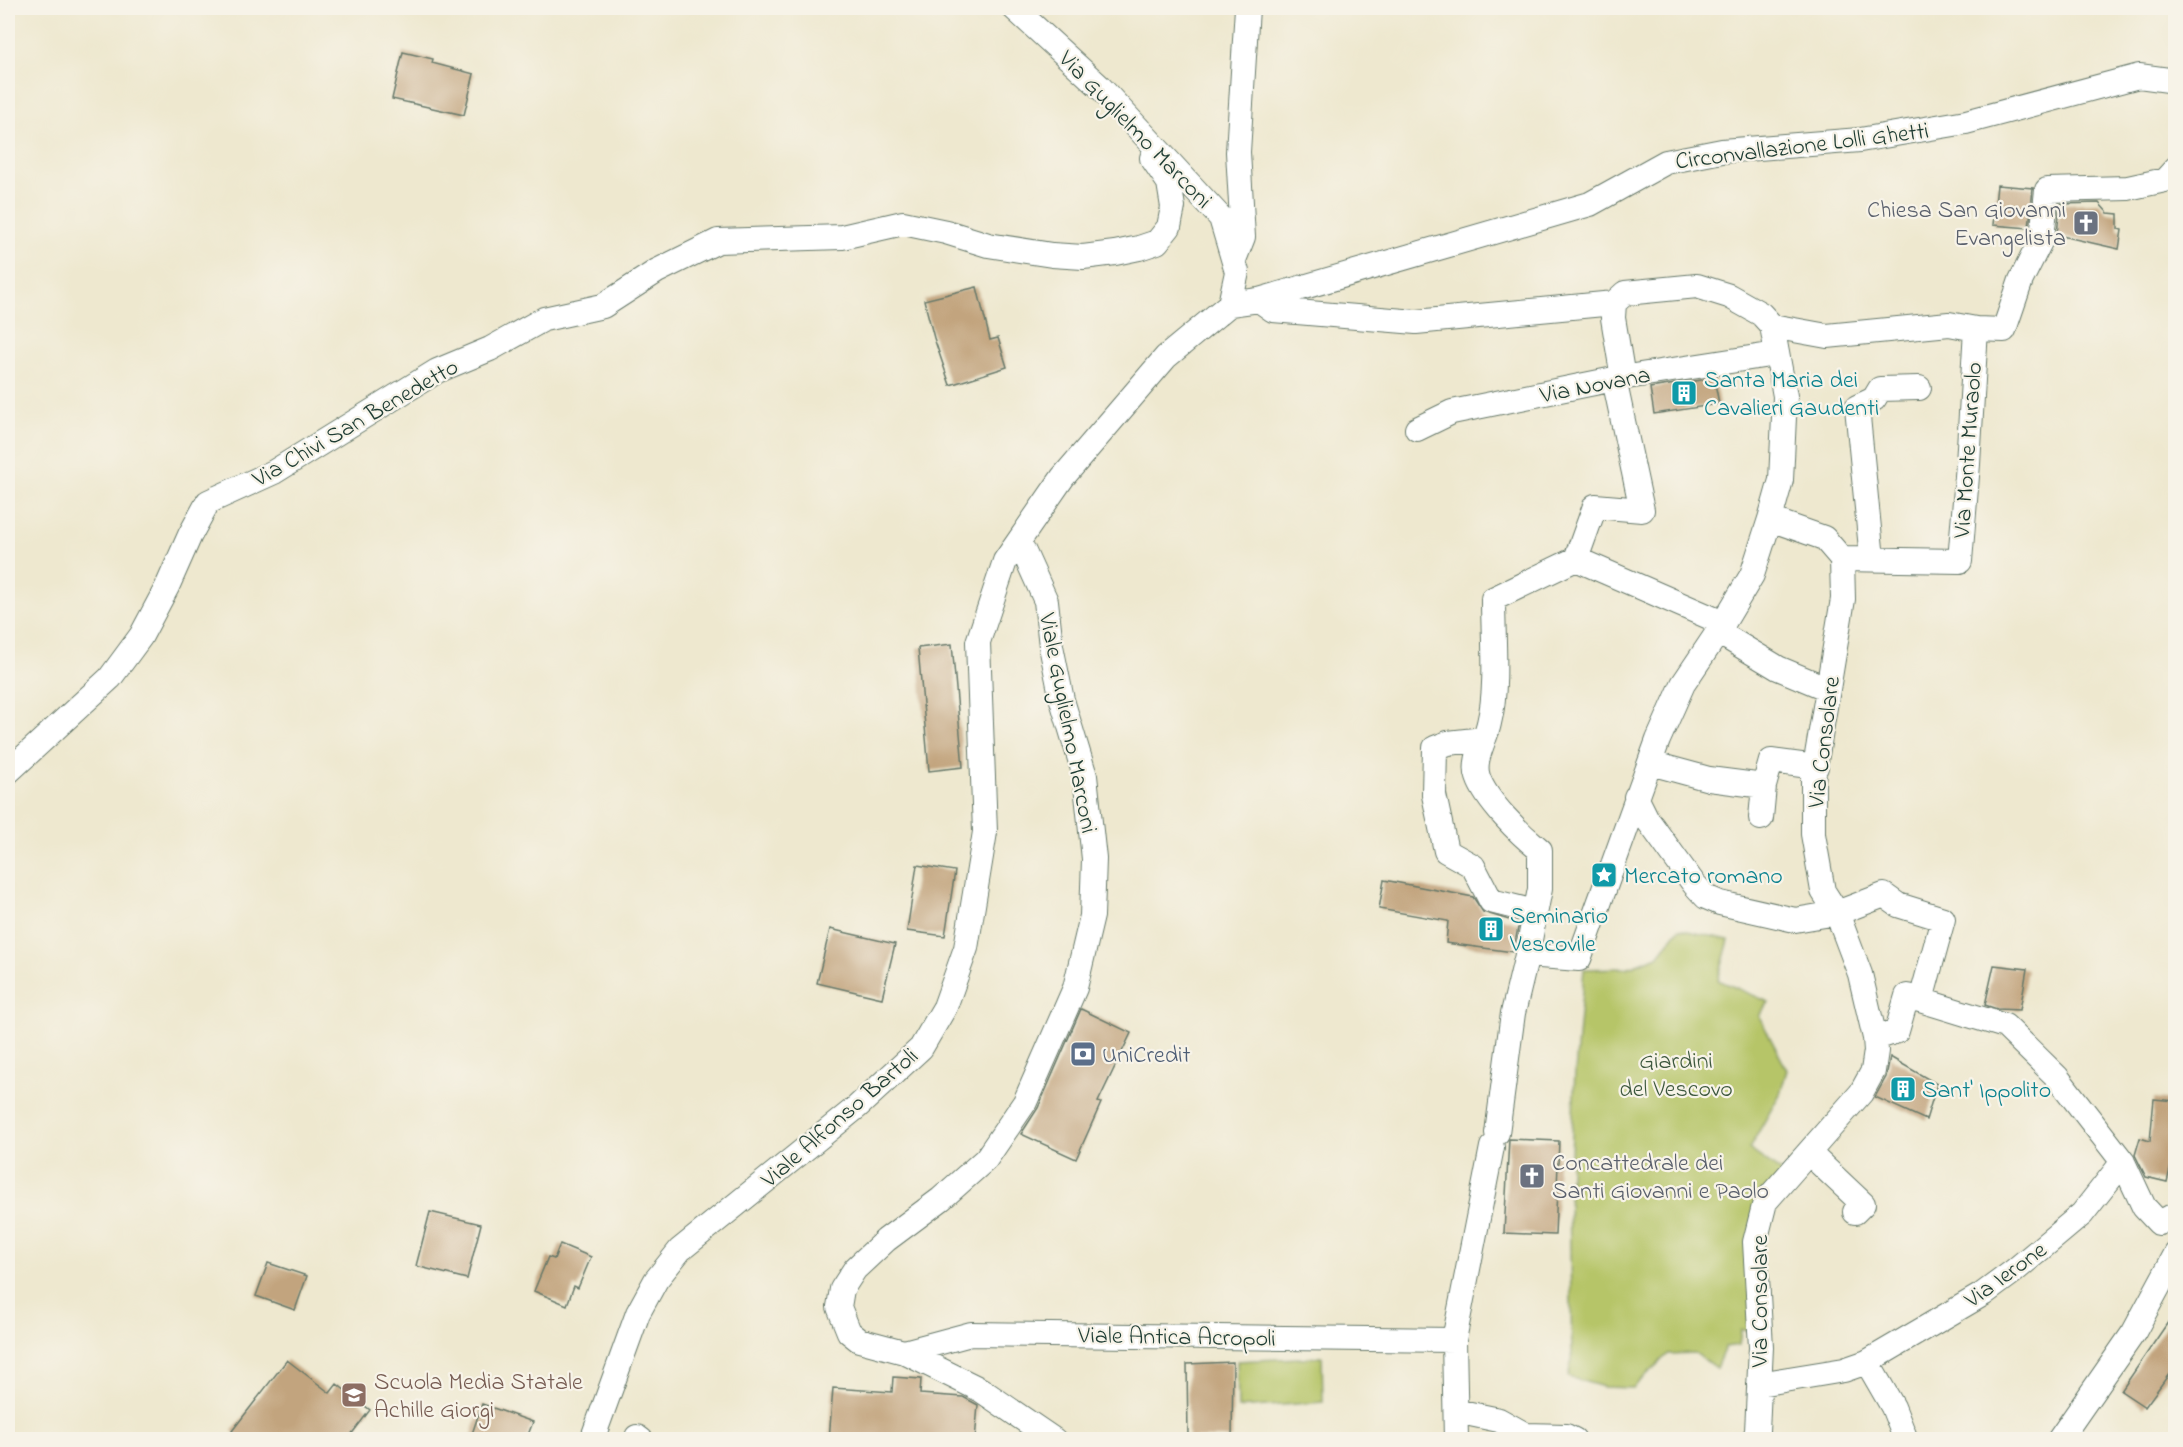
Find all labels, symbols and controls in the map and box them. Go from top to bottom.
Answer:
street label: Via Guglielmo Marconi [1048,43,1219,218]
street label: Circonvallazione Lolli Ghetti [1673,115,1931,180]
place label: Chiesa San Giovanni Evangelista [1867,194,2066,257]
church icon: Chiesa San Giovanni Evangelista [2071,208,2101,238]
street label: Via Chivi San Benedetto [246,351,466,498]
street label: Via Novana [1536,359,1654,414]
street label: Via Monte Muraolo [1946,361,1993,540]
place label: Santa Maria dei Cavalieri Gaudenti [1704,364,1879,427]
building icon: Santa Maria dei Cavalieri Gaudenti [1669,378,1699,408]
street label: Viale Guglielmo Marconi [1028,609,1105,837]
street label: Via Consolare [1800,674,1851,811]
place icon: Mercato romano [1589,860,1619,890]
place label: Mercato romano [1624,860,1783,895]
place label: Seminario Vescovile [1509,900,1608,963]
building icon: Seminario Vescovile [1476,914,1506,944]
bank icon: UniCredit [1068,1039,1098,1069]
place label: UniCredit [1102,1039,1191,1074]
street label: Viale Alfonso Bartoli [753,1040,927,1198]
park label: Giardini del Vescovo [1619,1045,1733,1108]
building icon: Sant' Ippolito [1888,1074,1918,1104]
place label: Sant' Ippolito [1922,1074,2051,1109]
place label: Concattedrale dei Santi Giovanni e Paolo [1552,1147,1769,1210]
church icon: Concattedrale dei Santi Giovanni e Paolo [1517,1161,1547,1191]
street label: Via Ierone [1957,1234,2055,1319]
street label: Via Consolare [1744,1235,1779,1368]
street label: Viale Antica Acropoli [1077,1319,1276,1358]
place label: Scuola Media Statale Achille Giorgi [374,1366,583,1429]
school or university icon: Scuola Media Statale Achille Giorgi [339,1380,369,1410]

